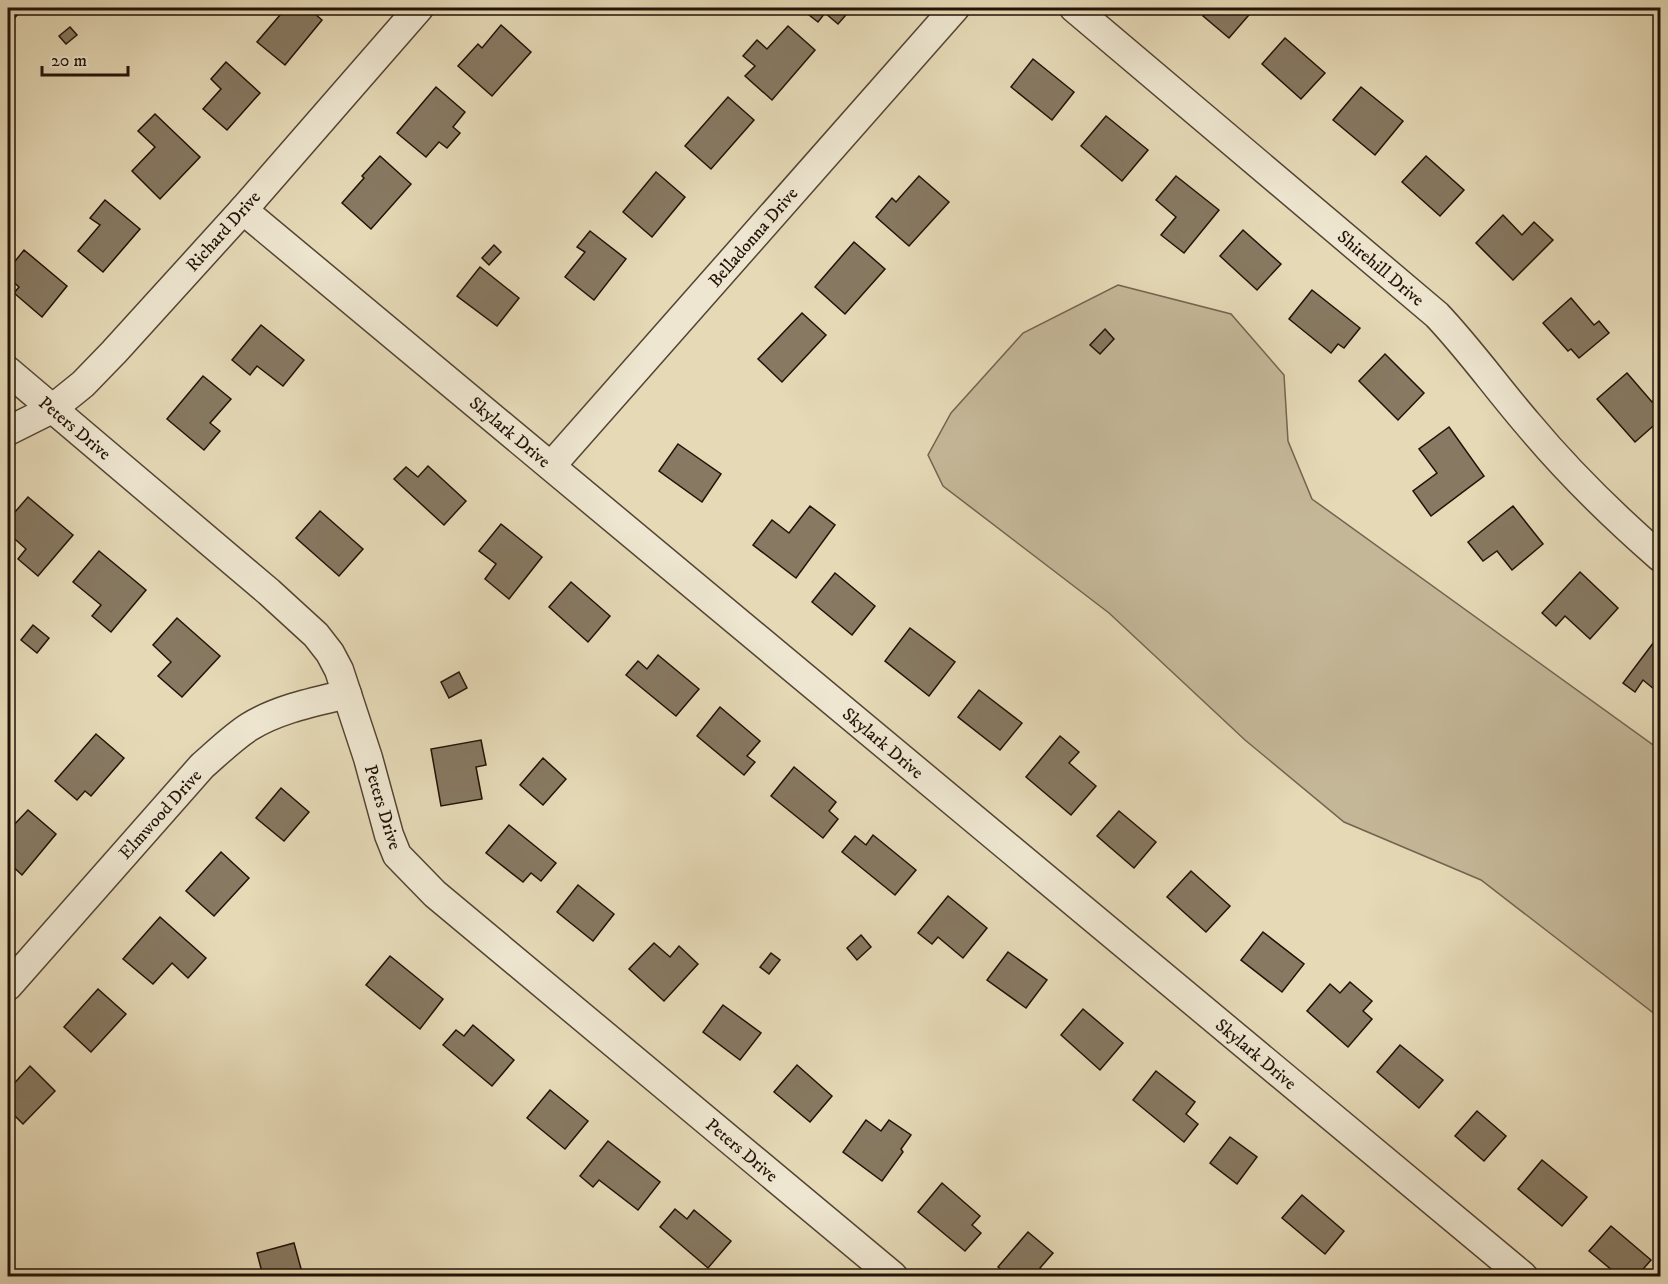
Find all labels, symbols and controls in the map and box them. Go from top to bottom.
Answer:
scale bar [42,39,128,77]
text: 20 m [51,50,87,72]
street label: Belladonna Drive [704,183,803,292]
street label: Richard Drive [182,187,266,277]
street label: Shirehill Drive [1332,226,1428,311]
street label: Peters Drive [34,392,115,465]
street label: Skylark Drive [464,392,554,473]
street label: Skylark Drive [837,703,927,784]
street label: Peters Drive [359,762,405,852]
street label: Elmwood Drive [115,765,207,864]
street label: Skylark Drive [1210,1014,1300,1095]
street label: Peters Drive [701,1114,782,1187]

